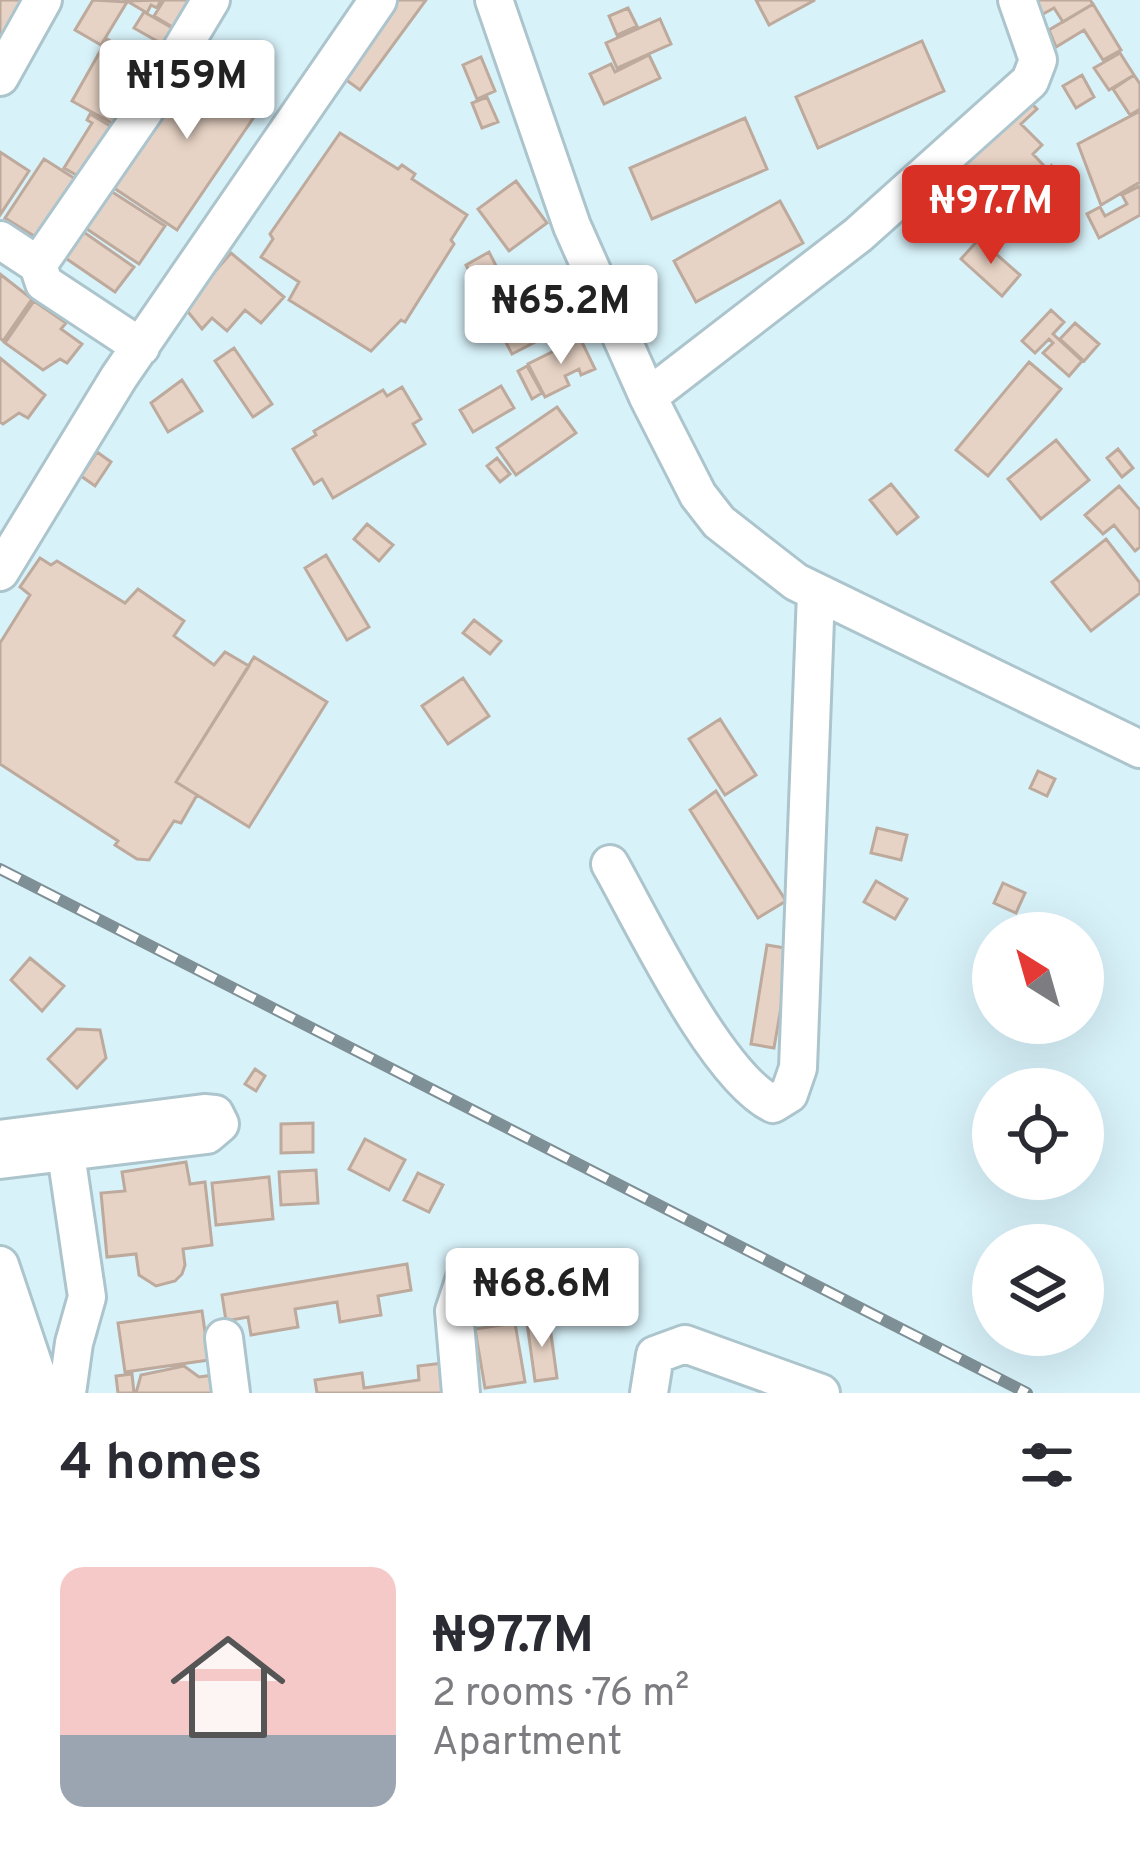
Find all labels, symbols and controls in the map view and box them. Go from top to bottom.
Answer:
pin: ₦159M [103,40,271,142]
text: ₦159M [126,54,248,103]
pin: ₦97.7M [893,165,1089,267]
text: ₦97.7M [929,179,1053,228]
pin: ₦65.2M [463,265,659,367]
text: ₦65.2M [492,279,630,328]
north arrow [972,912,1104,1044]
map controls [972,912,1104,1356]
button: locate [972,1068,1104,1200]
button: layers [972,1224,1104,1356]
pin: ₦68.6M [444,1248,640,1350]
text: ₦68.6M [473,1262,611,1311]
icon: filters [1014,1432,1080,1498]
text: 4 homes [60,1433,262,1498]
text: ₦97.7M [432,1606,594,1671]
icon: home [156,1615,300,1759]
text: 2 rooms · 76 m² [432,1671,689,1720]
text: Apartment [432,1720,622,1769]

